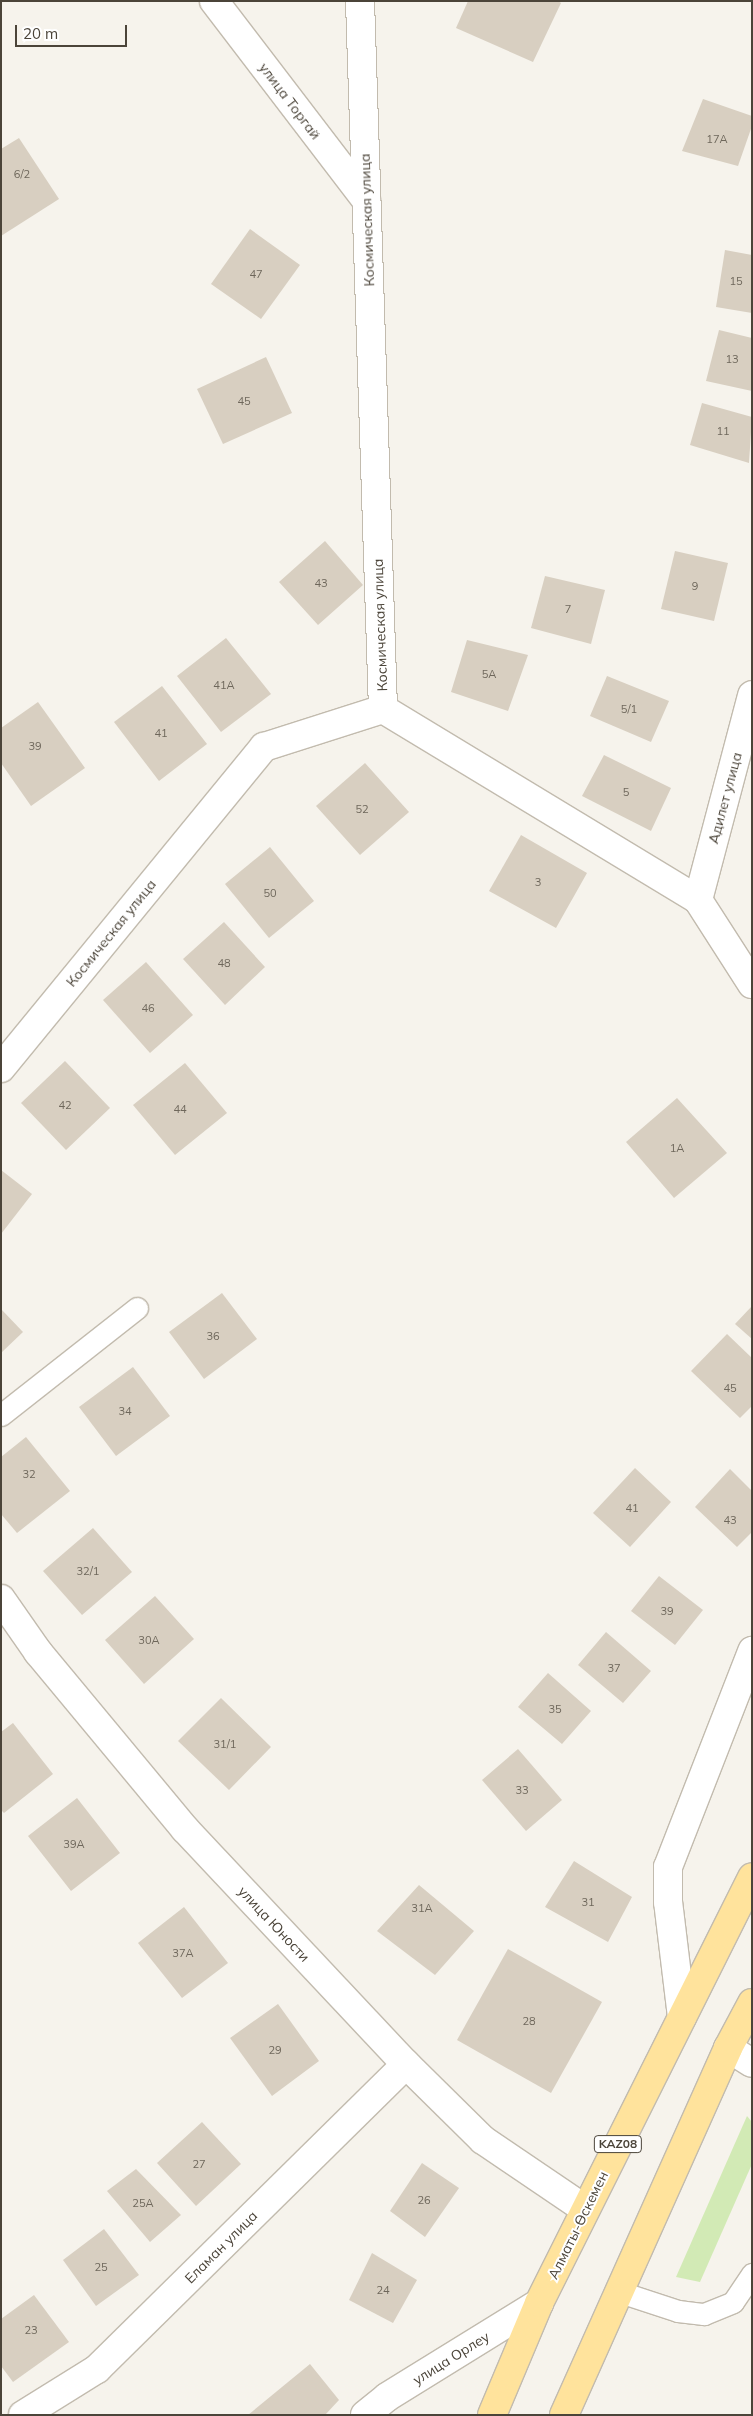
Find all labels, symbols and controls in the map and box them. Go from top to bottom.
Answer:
scale bar [18,15,130,47]
text: 20 m [23,24,58,43]
street label: улица Торгай [256,59,324,143]
house number: 17А [706,132,728,146]
street label: Космическая улица [356,153,378,287]
house number: 6/2 [14,167,30,181]
house number: 47 [249,267,263,281]
house number: 15 [729,274,743,288]
house number: 13 [725,352,739,366]
house number: 45 [237,394,251,408]
house number: 11 [716,424,730,438]
street label: Космическая улица [369,558,391,692]
house number: 43 [314,576,328,590]
house number: 9 [692,579,698,593]
house number: 7 [565,602,571,616]
house number: 5А [482,667,496,681]
house number: 41А [213,678,235,692]
house number: 5/1 [621,702,637,716]
house number: 41 [154,726,168,740]
house number: 39 [28,739,42,753]
street label: Адилет улица [705,750,745,846]
house number: 5 [623,785,629,799]
house number: 52 [355,802,369,816]
house number: 3 [535,875,541,889]
street label: Космическая улица [63,876,159,990]
house number: 50 [263,886,277,900]
house number: 48 [217,956,231,970]
house number: 46 [141,1001,155,1015]
house number: 42 [58,1098,72,1112]
house number: 44 [173,1102,187,1116]
house number: 1А [670,1141,684,1155]
house number: 36 [206,1329,220,1343]
house number: 45 [723,1381,737,1395]
house number: 34 [118,1404,132,1418]
house number: 32 [22,1467,36,1481]
house number: 41 [625,1501,639,1515]
house number: 43 [723,1513,737,1527]
house number: 32/1 [77,1564,99,1578]
house number: 39 [660,1604,674,1618]
house number: 30А [138,1633,160,1647]
house number: 37 [607,1661,621,1675]
house number: 35 [548,1702,562,1716]
house number: 31/1 [214,1737,236,1751]
house number: 33 [515,1783,529,1797]
house number: 39А [63,1837,85,1851]
street label: улица Юности [235,1883,313,1965]
house number: 31 [581,1895,595,1909]
house number: 31А [411,1901,433,1915]
house number: 37А [172,1946,194,1960]
house number: 28 [522,2014,536,2028]
house number: 29 [268,2043,282,2057]
road number: KAZ08 [593,2134,643,2154]
house number: 27 [192,2157,206,2171]
street label: Алматы-Өскемен [545,2168,611,2282]
house number: 26 [417,2193,431,2207]
house number: 25А [132,2196,154,2210]
street label: Еламан улица [181,2207,261,2287]
house number: 25 [94,2260,108,2274]
house number: 24 [376,2283,390,2297]
house number: 23 [24,2323,38,2337]
street label: улица Орлеу [410,2328,492,2388]

